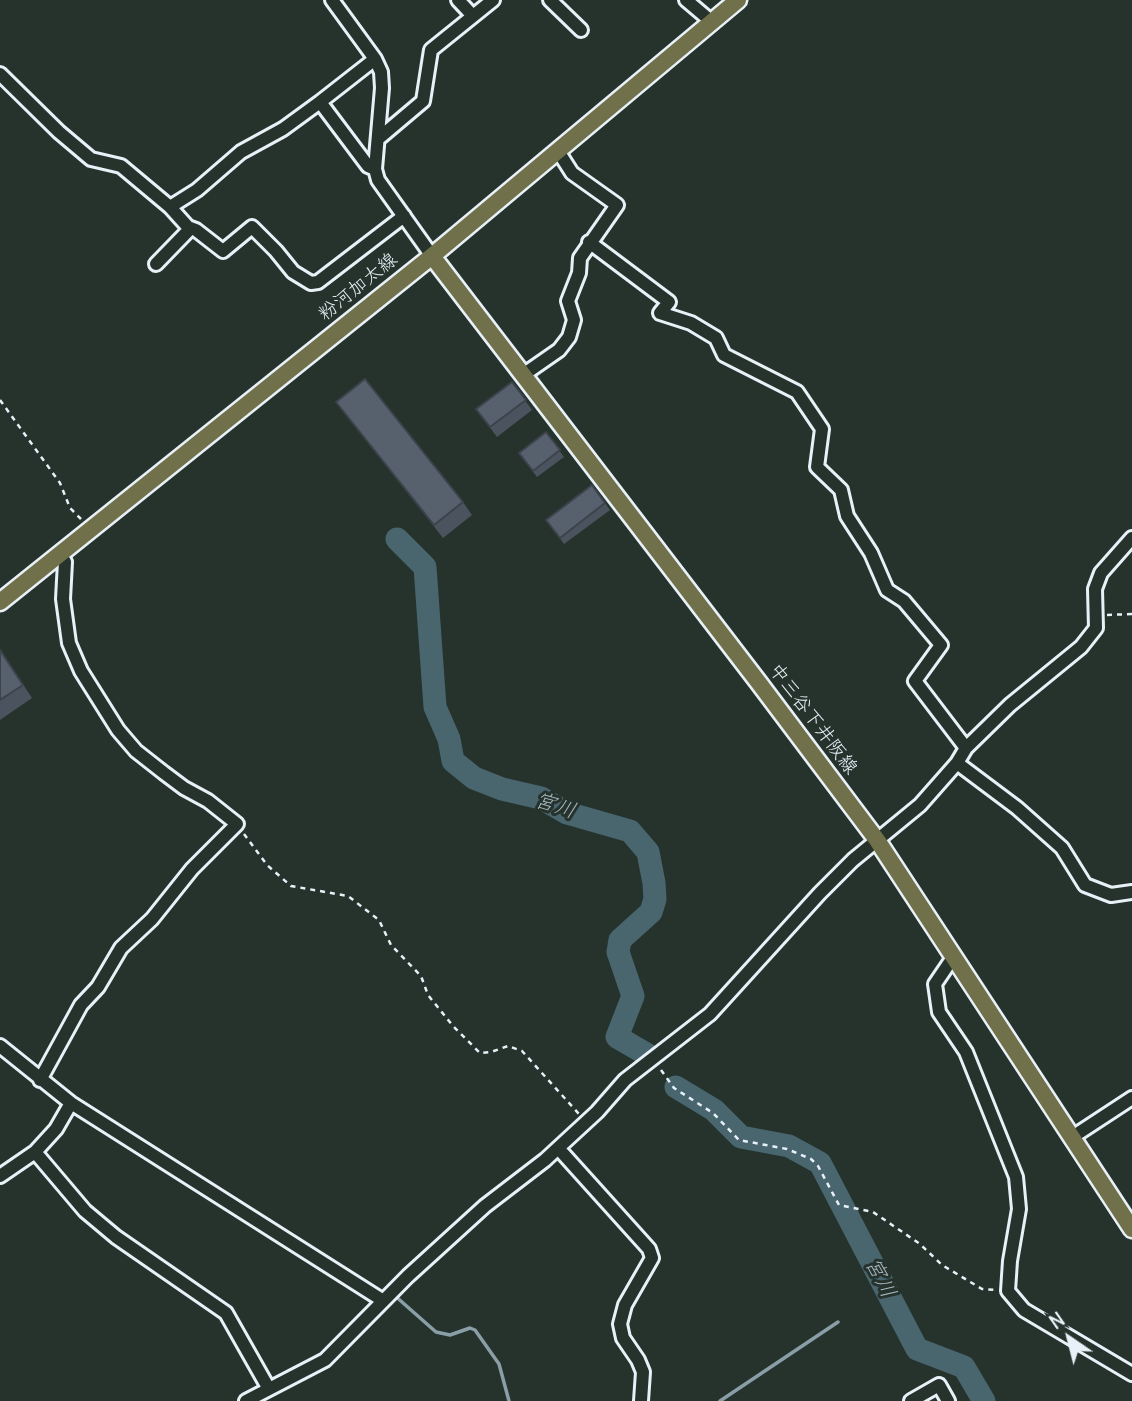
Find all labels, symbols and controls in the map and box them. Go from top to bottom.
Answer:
street label: 粉河加太線 [314,248,402,326]
street label: 中三谷下井阪線 [764,659,862,779]
water label: 宮川 [531,788,579,824]
water label: 宮川 [859,1254,901,1302]
north arrow [1034,1303,1104,1373]
text: N [1045,1307,1069,1334]

